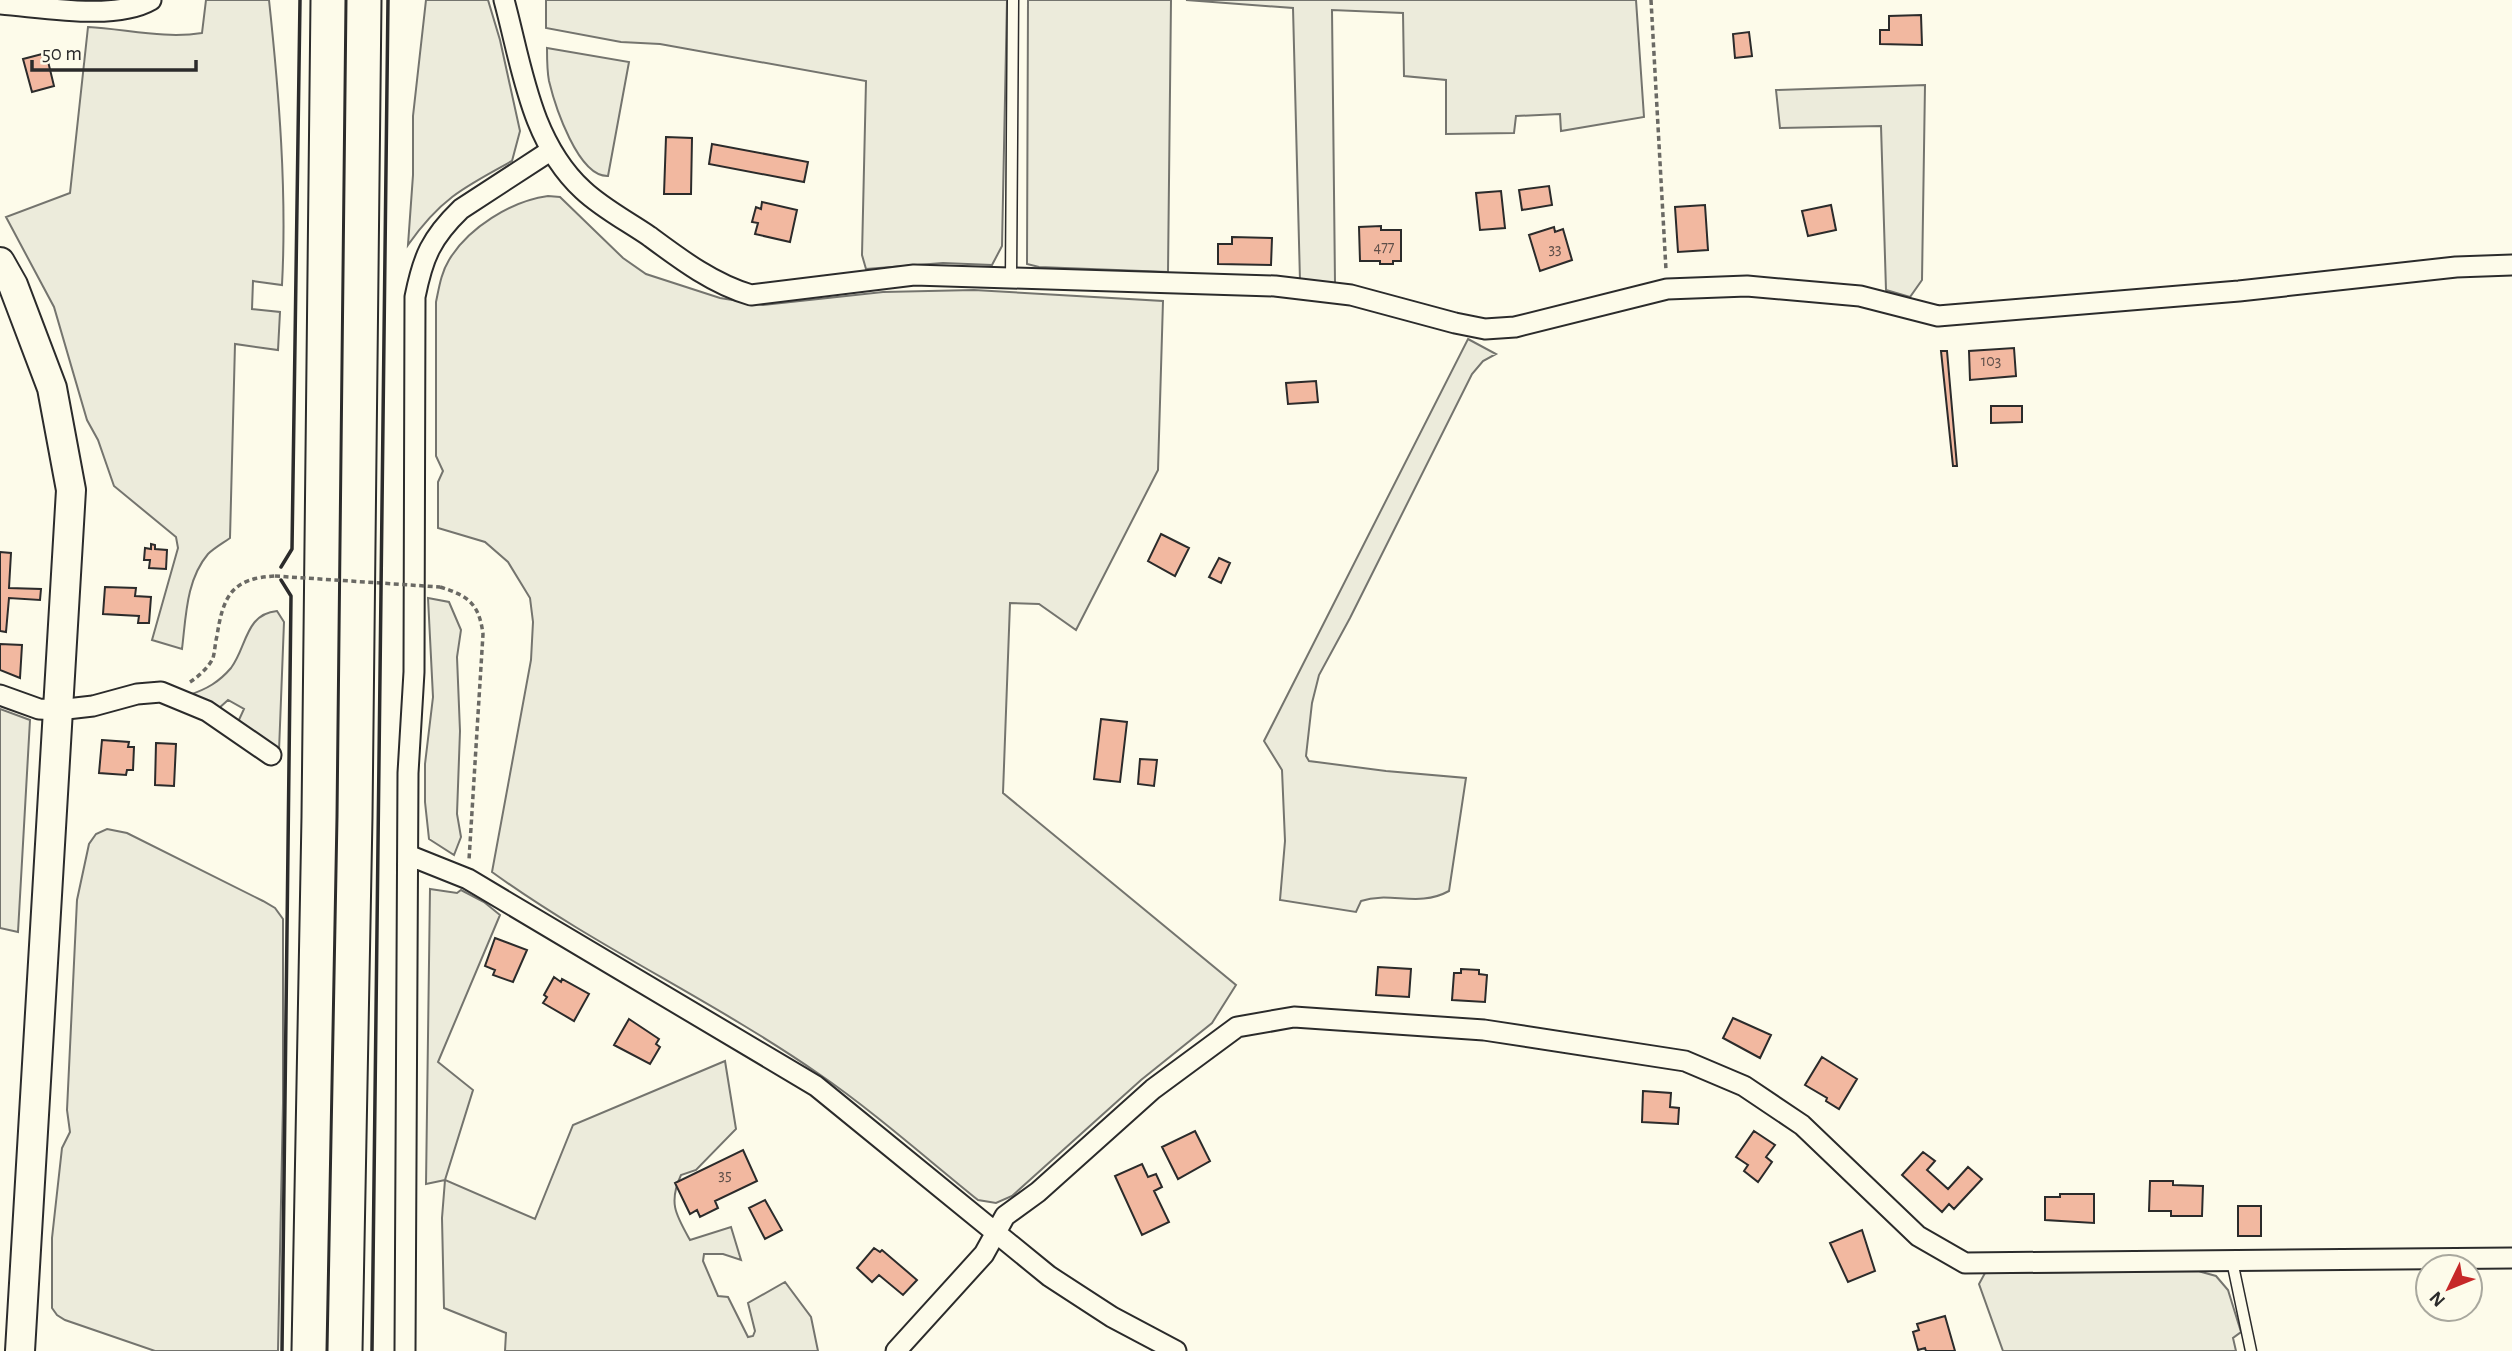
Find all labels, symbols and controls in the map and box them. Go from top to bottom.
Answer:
scale bar [32,28,196,72]
text: 50 m [42,43,82,64]
house number: 477 [1373,239,1395,255]
house number: 33 [1548,241,1562,257]
house number: 103 [1981,353,2001,369]
house number: 35 [718,1167,732,1183]
north arrow [2414,1253,2484,1323]
text: N [2426,1287,2449,1310]

